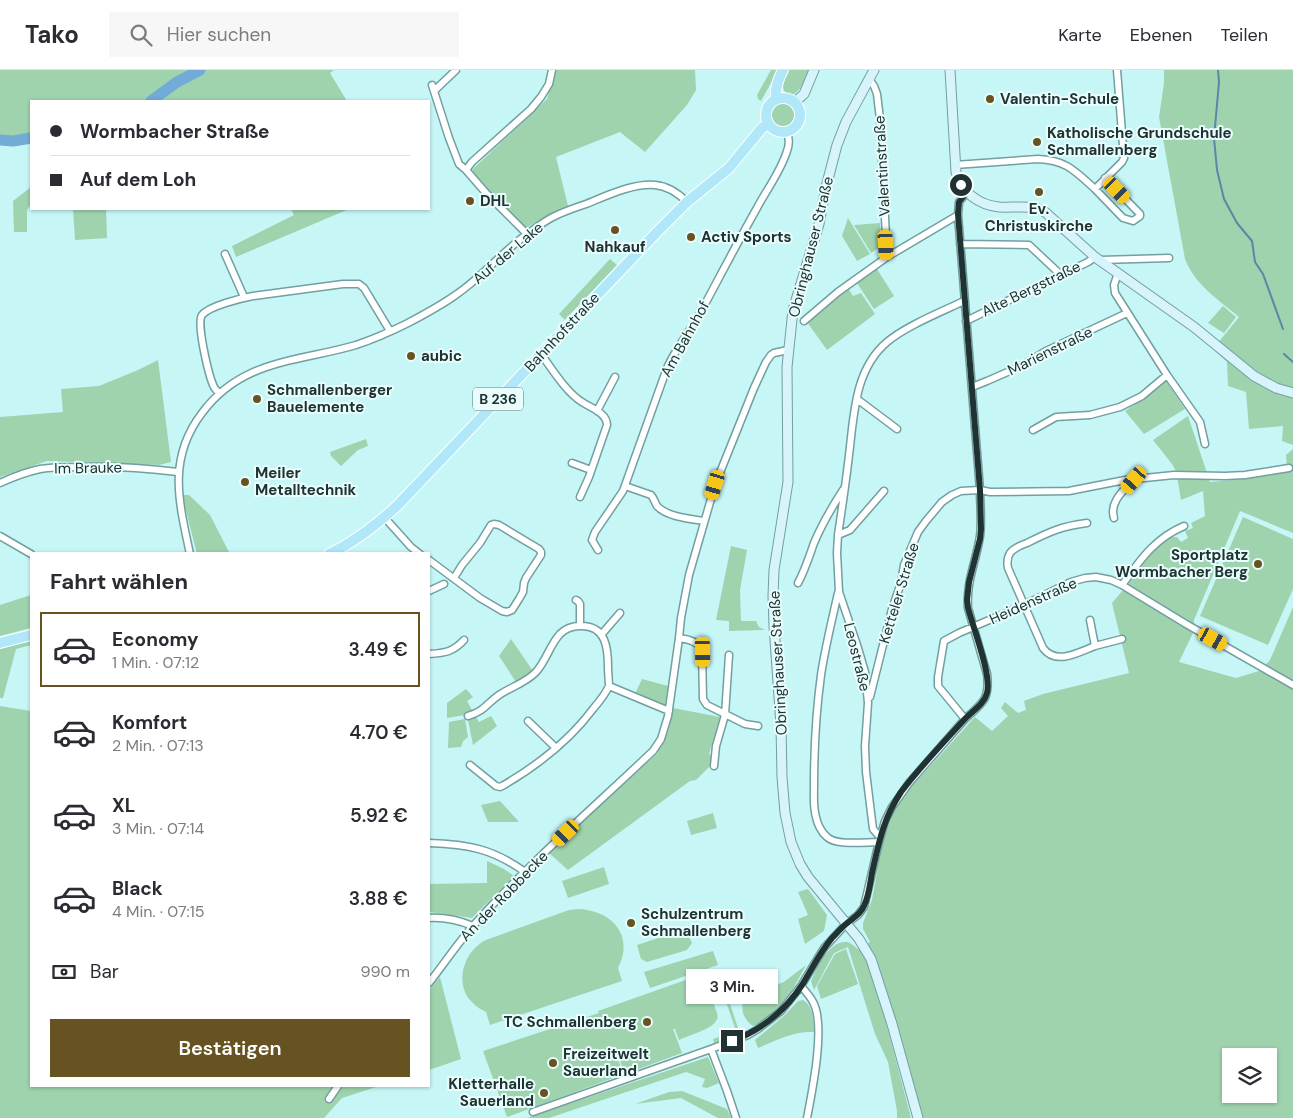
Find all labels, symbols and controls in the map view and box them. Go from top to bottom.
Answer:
search box [109,12,459,57]
text: Tako [25,19,79,50]
icon: search [127,21,155,49]
text: Hier suchen [167,22,271,47]
text: Karte [1058,23,1102,47]
text: Ebenen [1130,23,1192,47]
text: Teilen [1220,23,1268,47]
place label: Valentin-Schule [1000,89,1119,109]
marker: Valentin-Schule [984,93,996,105]
street label: Valentinstraße [869,115,895,217]
text: Wormbacher Straße [80,119,270,144]
place label: Katholische Grundschule Schmallenberg [1047,123,1232,160]
marker: Katholische Grundschule Schmallenberg [1031,136,1043,148]
text: Auf dem Loh [80,167,196,192]
street label: Obringhauser Straße [784,174,838,320]
route start [950,174,972,196]
car [1101,174,1132,206]
marker: Ev. Christuskirche [1033,186,1045,198]
place label: DHL [480,191,510,211]
marker: DHL [464,195,476,207]
place label: Ev. Christuskirche [985,199,1093,236]
street label: Auf der Lake [468,218,548,288]
marker: Nahkauf [609,224,621,236]
place label: Activ Sports [701,227,792,247]
car [877,230,894,260]
marker: Activ Sports [685,231,697,243]
place label: Nahkauf [585,237,645,257]
street label: Alte Bergstraße [978,256,1084,322]
street label: Bahnhofstraße [520,288,604,376]
street label: Am Bahnhof [656,297,714,381]
street label: Marienstraße [1004,322,1096,380]
place label: aubic [421,346,462,366]
marker: aubic [405,350,417,362]
place label: Schmallenberger Bauelemente [267,380,392,417]
road number: B 236 [473,388,523,410]
marker: Schmallenberger Bauelemente [251,393,263,405]
street label: Im Brauke [54,457,122,479]
place label: Meiler Metalltechnik [255,463,357,500]
car [1118,464,1149,496]
car [703,468,726,502]
marker: Meiler Metalltechnik [239,476,251,488]
street label: Ketteler Straße [874,540,924,646]
place label: Sportplatz Wormbacher Berg [1115,545,1248,582]
marker: Sportplatz Wormbacher Berg [1252,558,1264,570]
text: Fahrt wählen [50,567,188,596]
street label: Heidenstraße [986,573,1080,629]
street label: Obringhauser Straße [764,590,792,736]
street label: Leostraße [839,621,875,693]
car [1196,625,1229,653]
icon: car [52,627,97,672]
text: Economy [112,627,199,652]
text: 3.49 € [348,637,408,662]
car [695,637,710,667]
text: 1 Min. · 07:12 [112,652,199,673]
icon: car [52,710,97,755]
text: Komfort [112,710,187,735]
text: 4.70 € [349,720,408,745]
text: 2 Min. · 07:13 [112,735,204,756]
icon: car [52,793,97,838]
text: XL [112,793,135,818]
text: 5.92 € [350,803,408,828]
car [549,817,582,849]
text: 3 Min. · 07:14 [112,818,204,839]
street label: An der Robbecke [456,846,552,946]
icon: car [52,876,97,921]
text: Black [112,876,163,901]
text: 3.88 € [349,886,408,911]
text: 4 Min. · 07:15 [112,901,205,922]
place label: Schulzentrum Schmallenberg [641,904,751,941]
marker: Schulzentrum Schmallenberg [625,917,637,929]
icon: cash [50,958,78,986]
text: Bar [90,959,119,984]
text: 990 m [360,961,410,982]
callout: 3 Min. [686,968,778,1004]
text: 3 Min. [709,976,755,997]
place label: TC Schmallenberg [503,1012,637,1032]
marker: TC Schmallenberg [641,1016,653,1028]
button: Bestätigen [50,1019,410,1077]
route end [721,1030,743,1052]
place label: Freizeitwelt Sauerland [563,1044,649,1081]
map controls [1222,1048,1277,1103]
button: layers [1222,1048,1277,1103]
marker: Freizeitwelt Sauerland [547,1057,559,1069]
place label: Kletterhalle Sauerland [448,1074,534,1111]
marker: Kletterhalle Sauerland [538,1087,550,1099]

